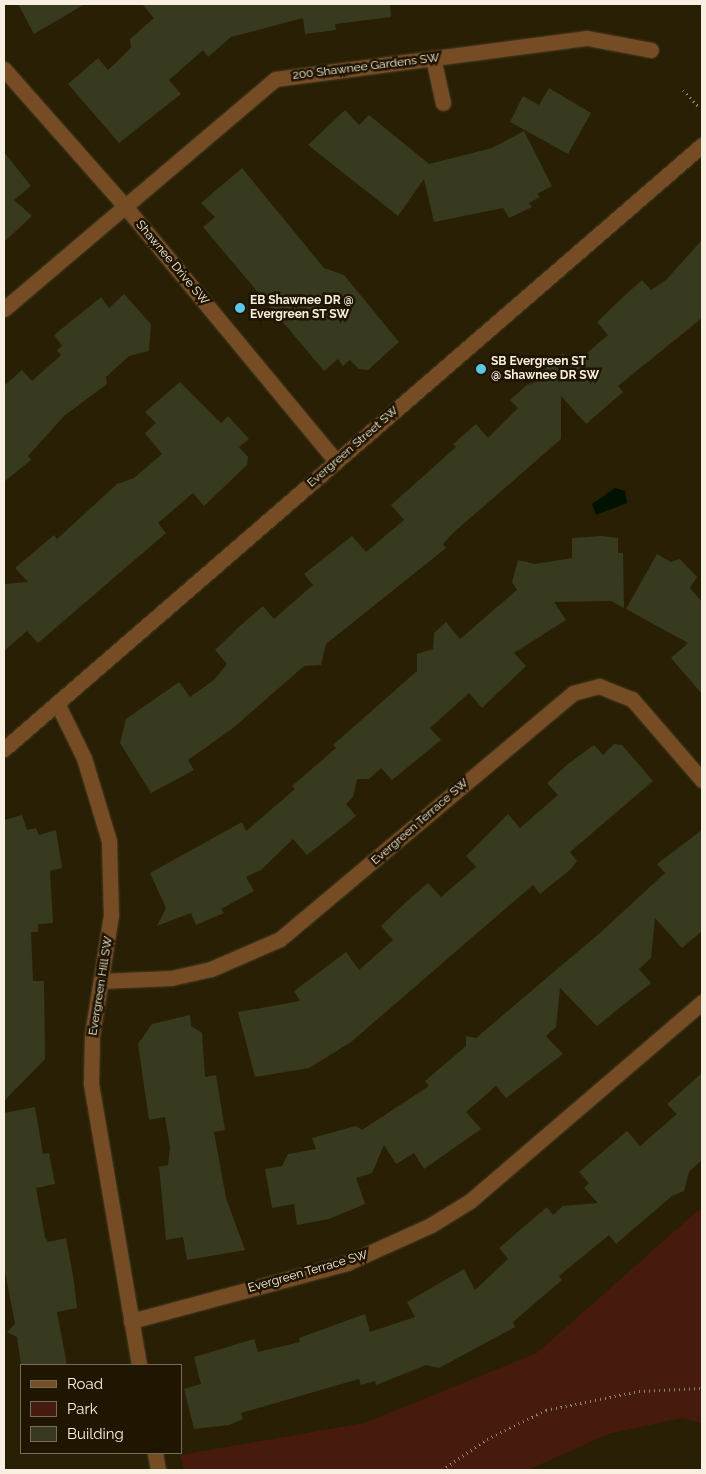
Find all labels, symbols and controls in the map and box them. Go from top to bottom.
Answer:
street label: 200 Shawnee Gardens SW [292,51,440,83]
street label: Shawnee Drive SW [132,218,212,308]
place label: EB Shawnee DR @ Evergreen ST SW [250,294,354,322]
marker: EB Shawnee DR @ Evergreen ST SW [234,302,246,314]
place label: SB Evergreen ST @ Shawnee DR SW [491,355,599,383]
marker: SB Evergreen ST @ Shawnee DR SW [475,363,487,375]
street label: Evergreen Street SW [305,404,401,490]
street label: Evergreen Terrace SW [368,776,472,868]
street label: Evergreen Hill SW [86,935,116,1037]
street label: Evergreen Terrace SW [246,1248,370,1296]
legend [20,1364,182,1454]
text: Road [67,1375,103,1393]
text: Park [67,1400,98,1418]
text: Building [67,1425,124,1443]

